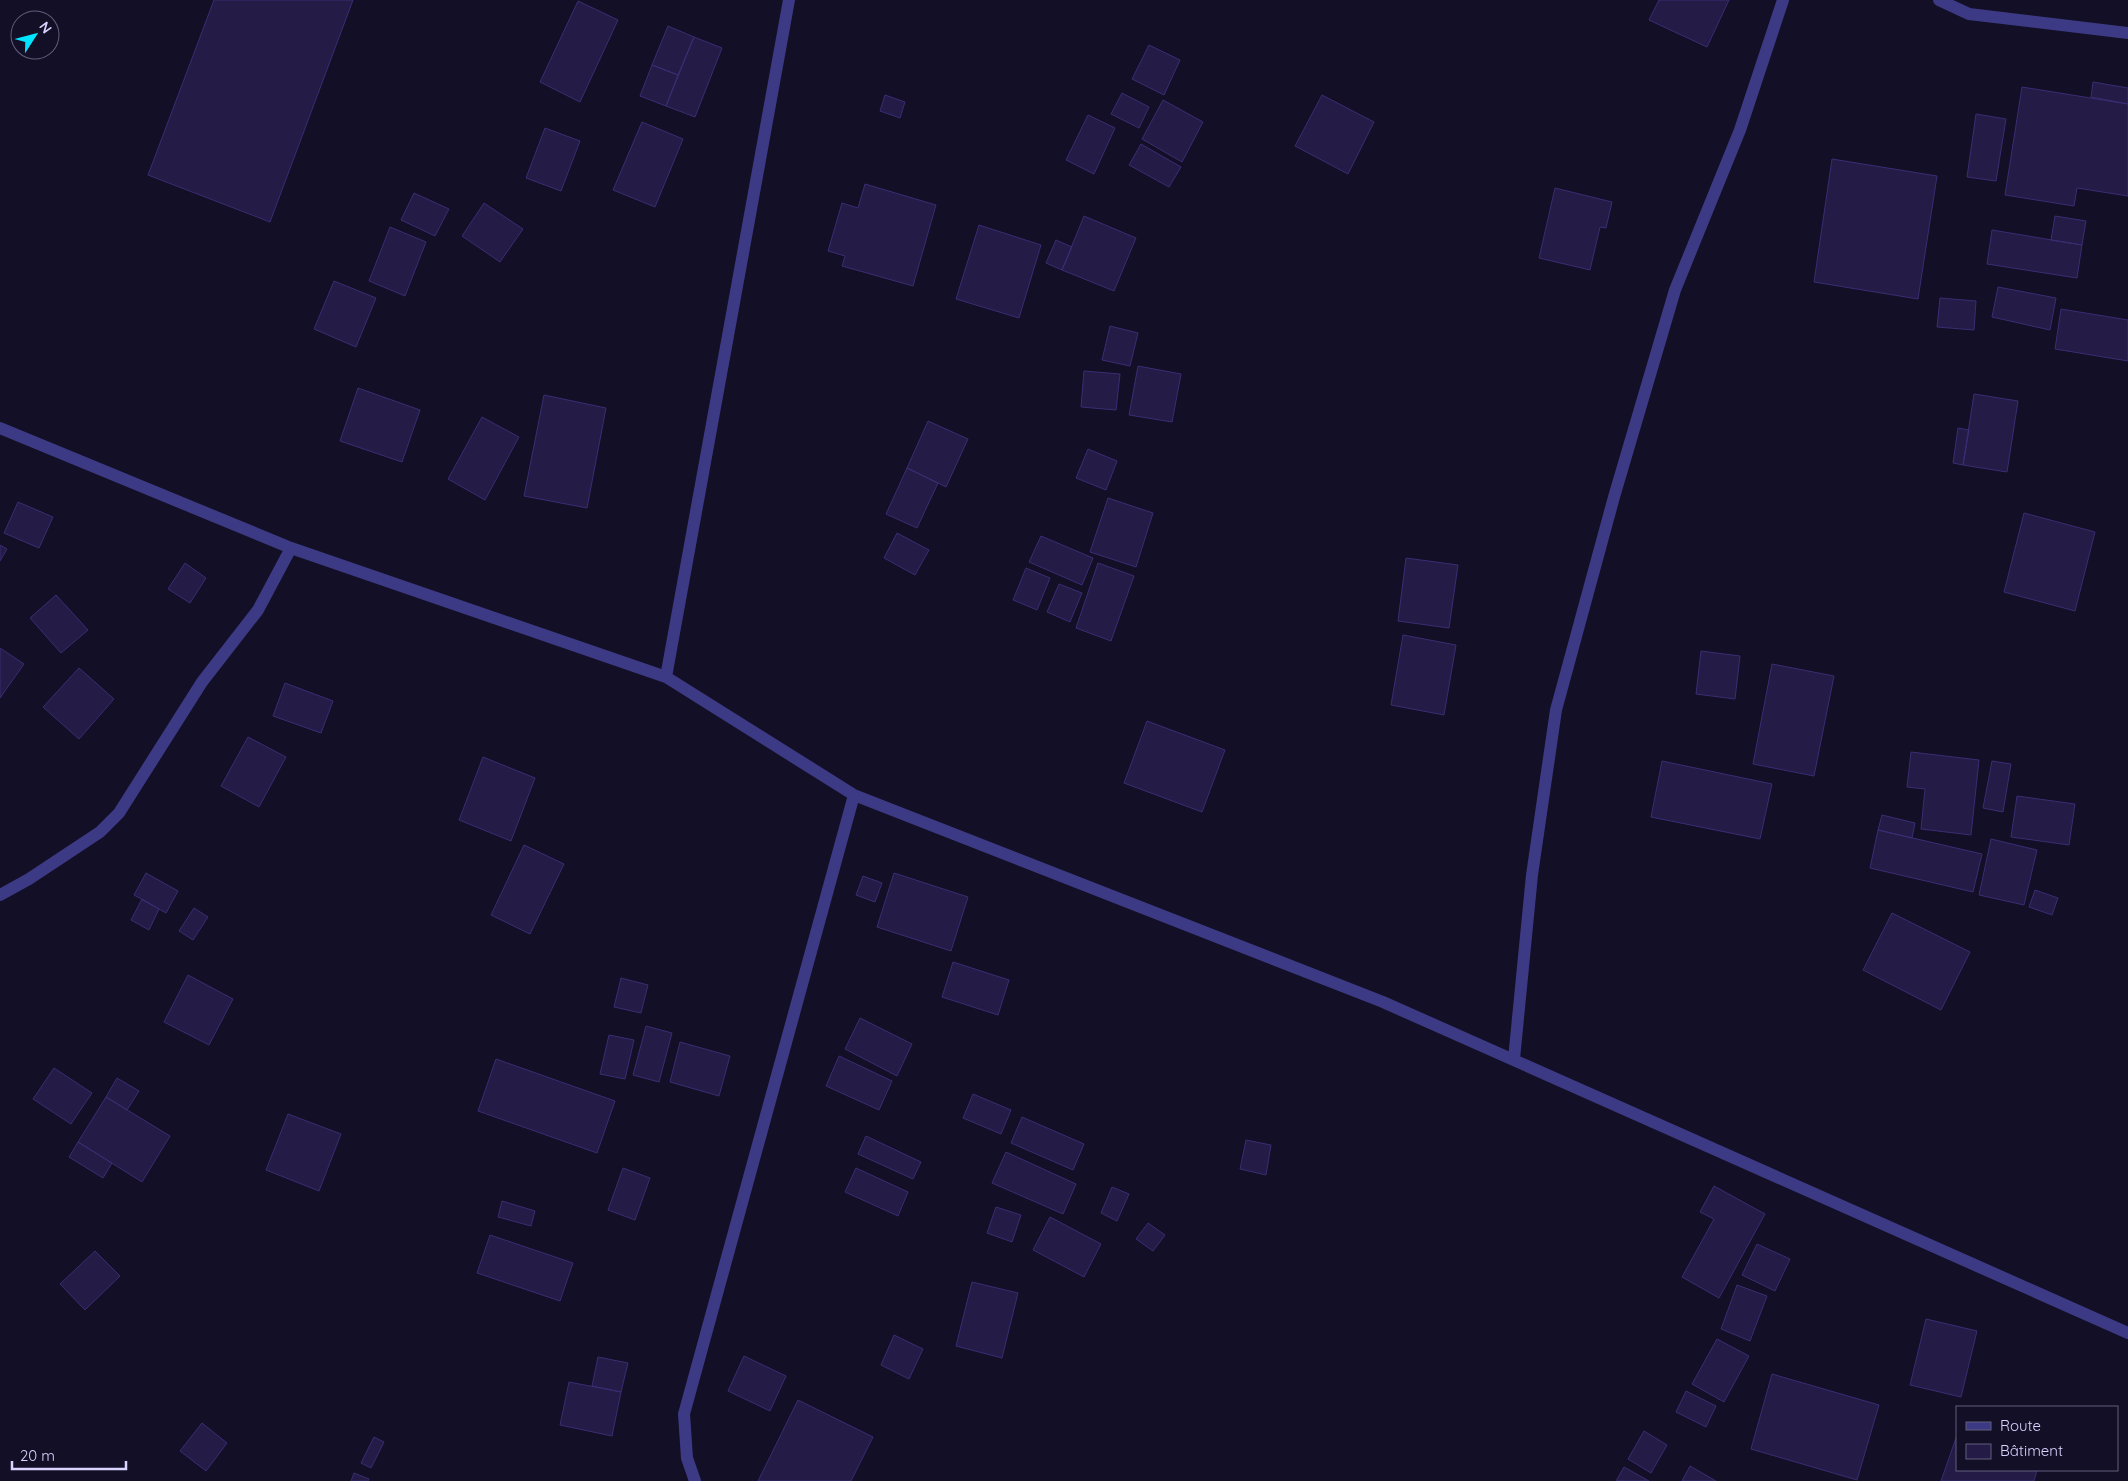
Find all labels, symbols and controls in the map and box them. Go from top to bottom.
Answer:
north arrow [10,10,60,60]
text: N [35,18,56,37]
legend [1956,1406,2118,1471]
text: Route [2000,1416,2041,1435]
scale bar [12,1438,126,1470]
text: Bâtiment [2000,1441,2063,1460]
text: 20 m [20,1446,55,1465]

